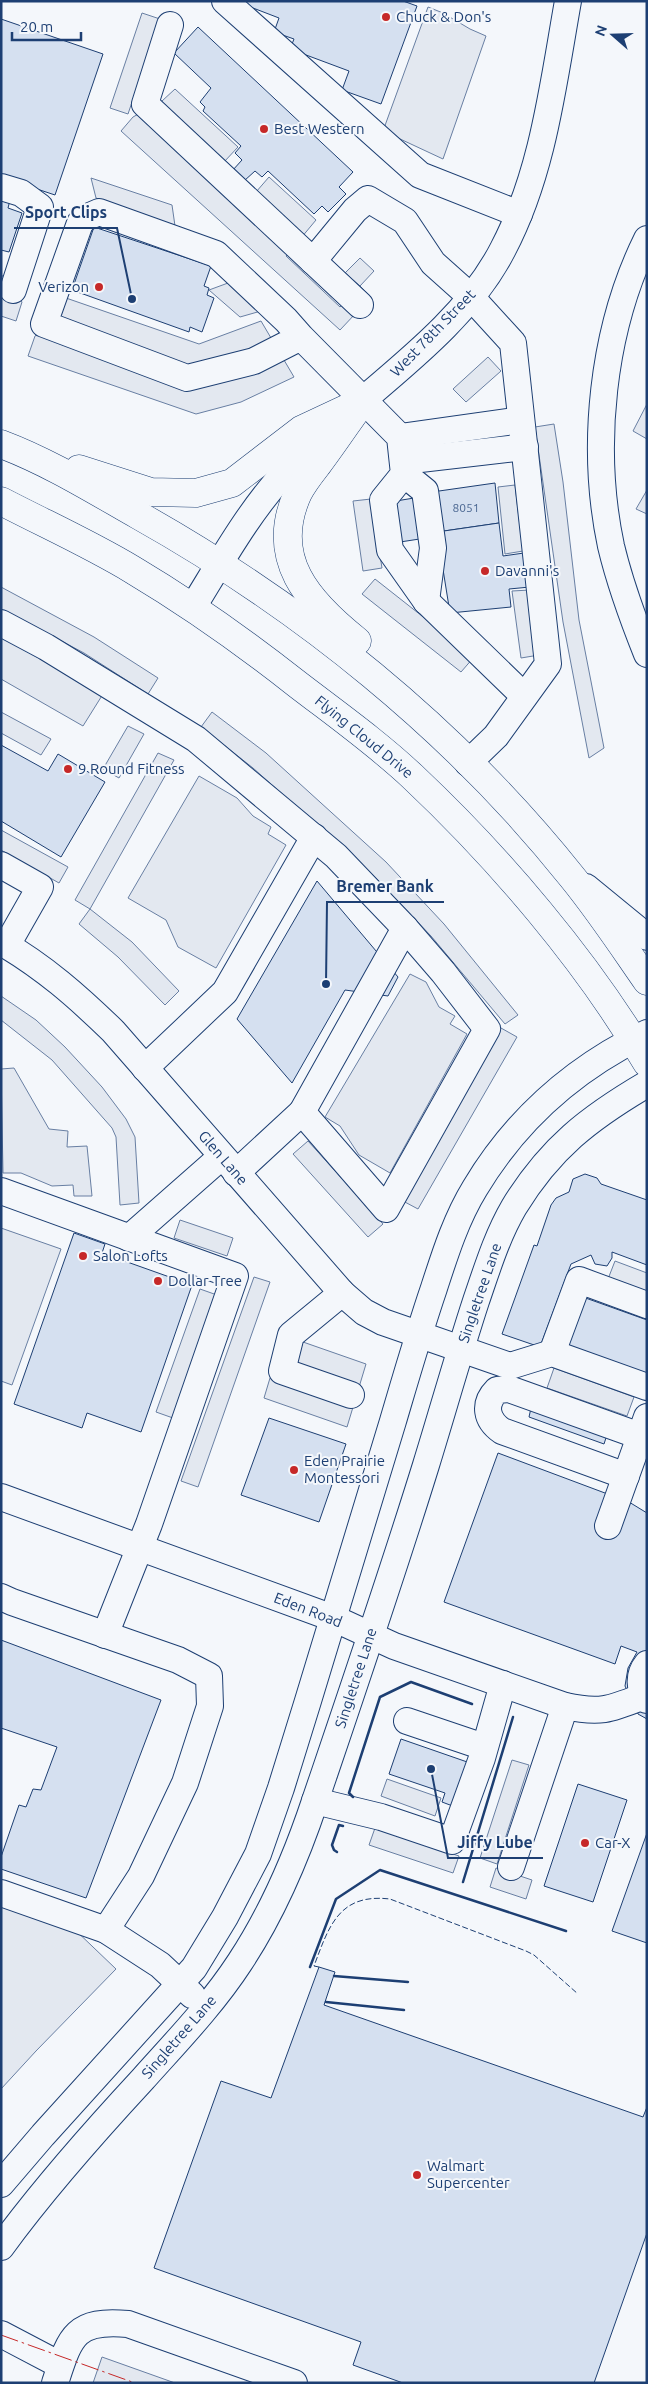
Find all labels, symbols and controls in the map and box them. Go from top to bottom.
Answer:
place label: Chuck & Don's [396,8,491,25]
scale bar [12,10,81,42]
north arrow [588,10,638,60]
marker: Chuck & Don's [380,11,392,23]
text: 20 m [20,18,53,35]
text: N [591,23,610,38]
place label: Best Western [274,120,364,137]
marker: Best Western [258,123,270,135]
callout: Sport Clips [14,197,117,228]
text: Sport Clips [25,203,107,221]
place label: Verizon [38,278,89,295]
marker: Verizon [93,281,105,293]
street label: West 78th Street [387,286,479,380]
house number: 8051 [452,501,480,514]
place label: Davanni's [495,562,559,579]
marker: Davanni's [479,565,491,577]
street label: Flying Cloud Drive [312,692,417,781]
place label: 9 Round Fitness [78,760,185,777]
marker: 9 Round Fitness [62,763,74,775]
callout: Bremer Bank [327,871,444,902]
text: Bremer Bank [336,877,434,895]
street label: Glen Lane [195,1127,252,1188]
street label: Singletree Lane [454,1241,505,1345]
place label: Salon Lofts [93,1247,168,1264]
marker: Salon Lofts [77,1250,89,1262]
place label: Dollar Tree [168,1272,242,1289]
marker: Dollar Tree [152,1275,164,1287]
place label: Eden Prairie Montessori [304,1452,385,1486]
marker: Eden Prairie Montessori [288,1464,300,1476]
street label: Eden Road [272,1589,345,1630]
street label: Singletree Lane [331,1625,380,1730]
callout: Jiffy Lube [448,1827,543,1858]
text: Jiffy Lube [457,1833,533,1851]
place label: Car-X [595,1834,631,1851]
marker: Car-X [579,1837,591,1849]
street label: Singletree Lane [138,1992,219,2082]
place label: Walmart Supercenter [427,2157,510,2191]
marker: Walmart Supercenter [411,2169,423,2181]

